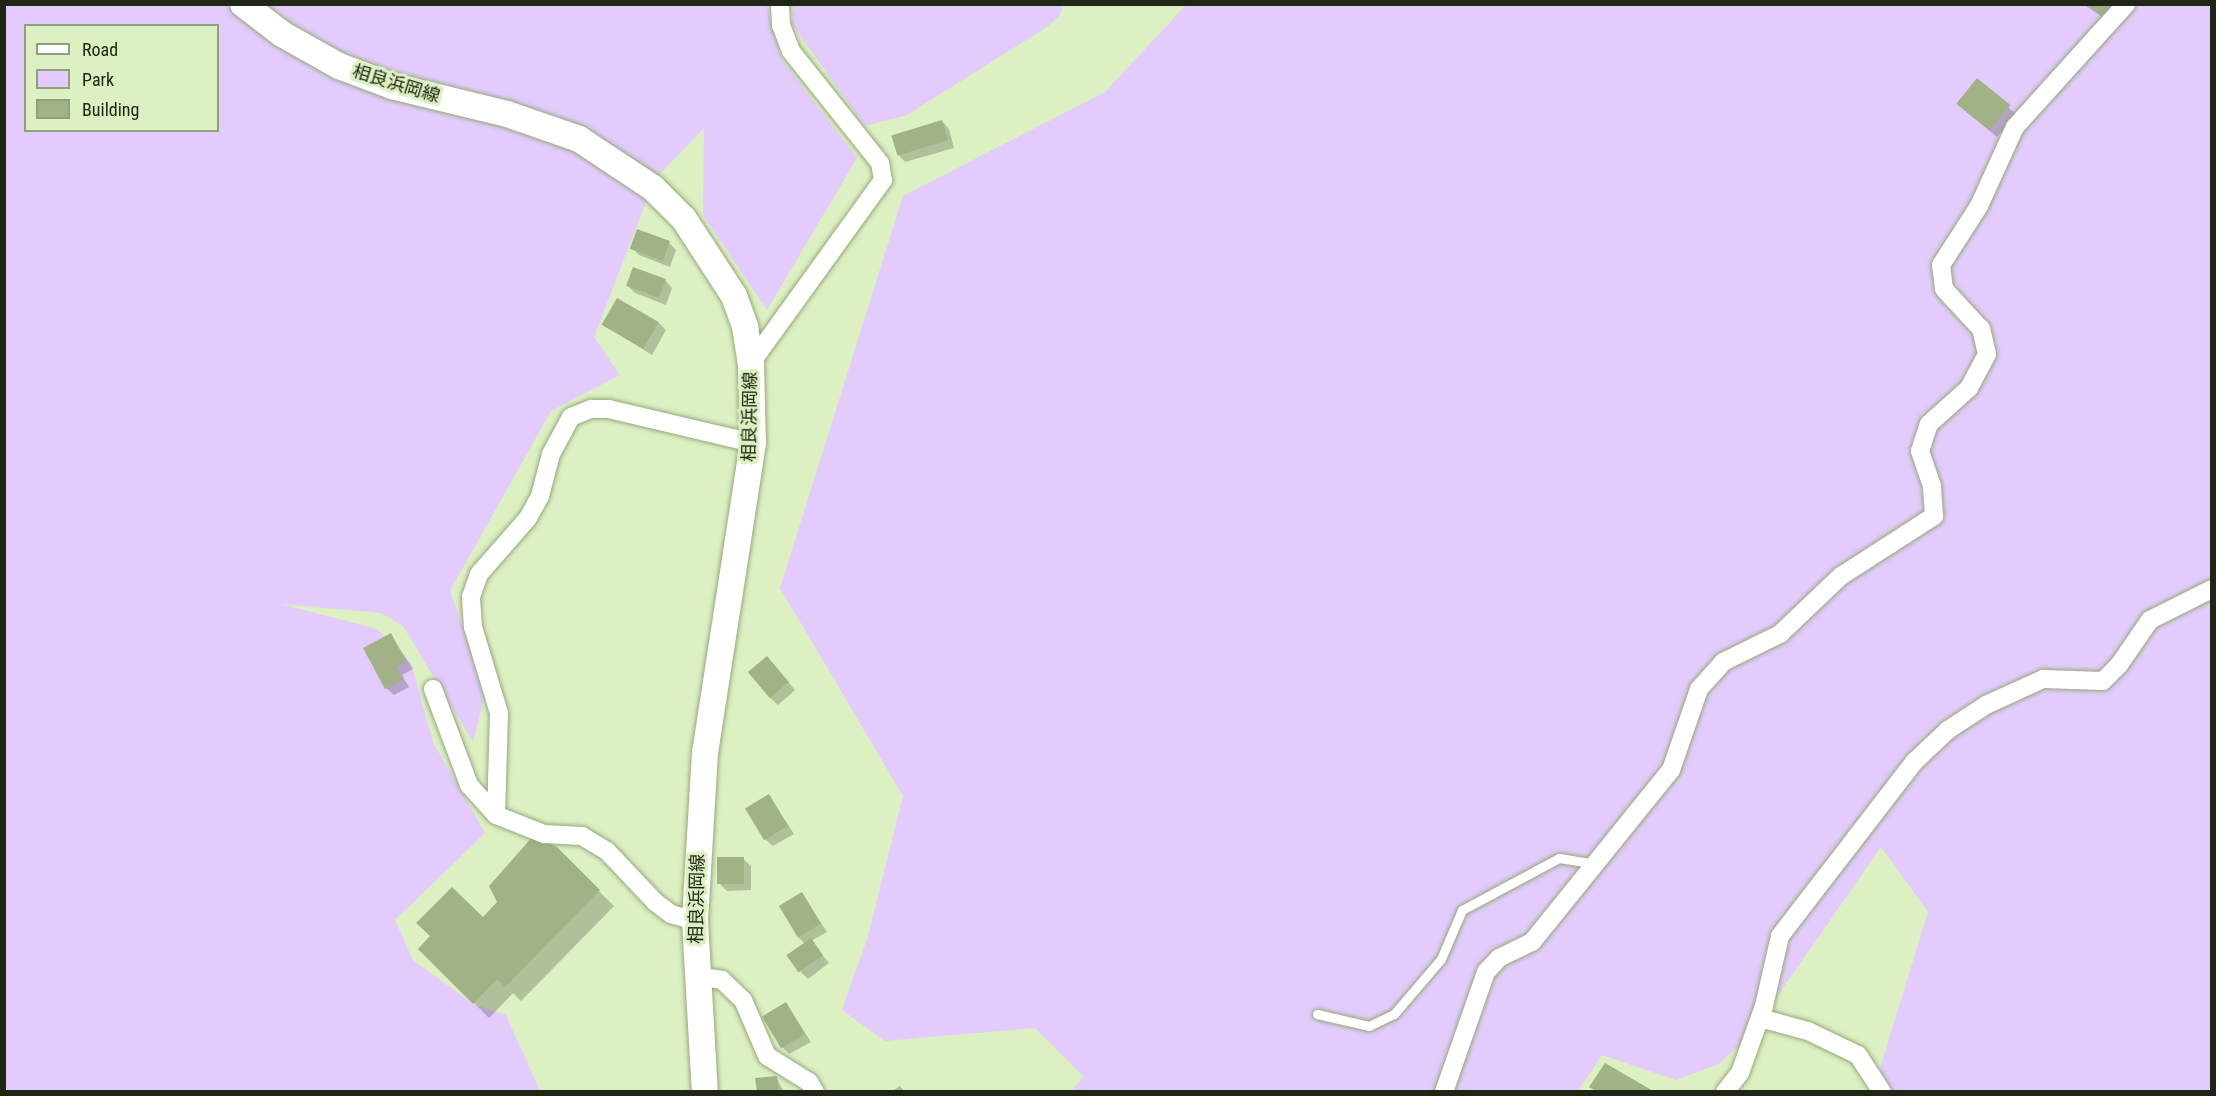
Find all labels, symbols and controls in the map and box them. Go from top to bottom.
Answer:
legend [24,24,219,132]
text: Road [82,39,118,60]
street label: 相良浜岡線 [350,61,442,107]
text: Park [82,69,114,90]
text: Building [82,99,139,120]
street label: 相良浜岡線 [738,372,762,462]
street label: 相良浜岡線 [685,854,709,944]

